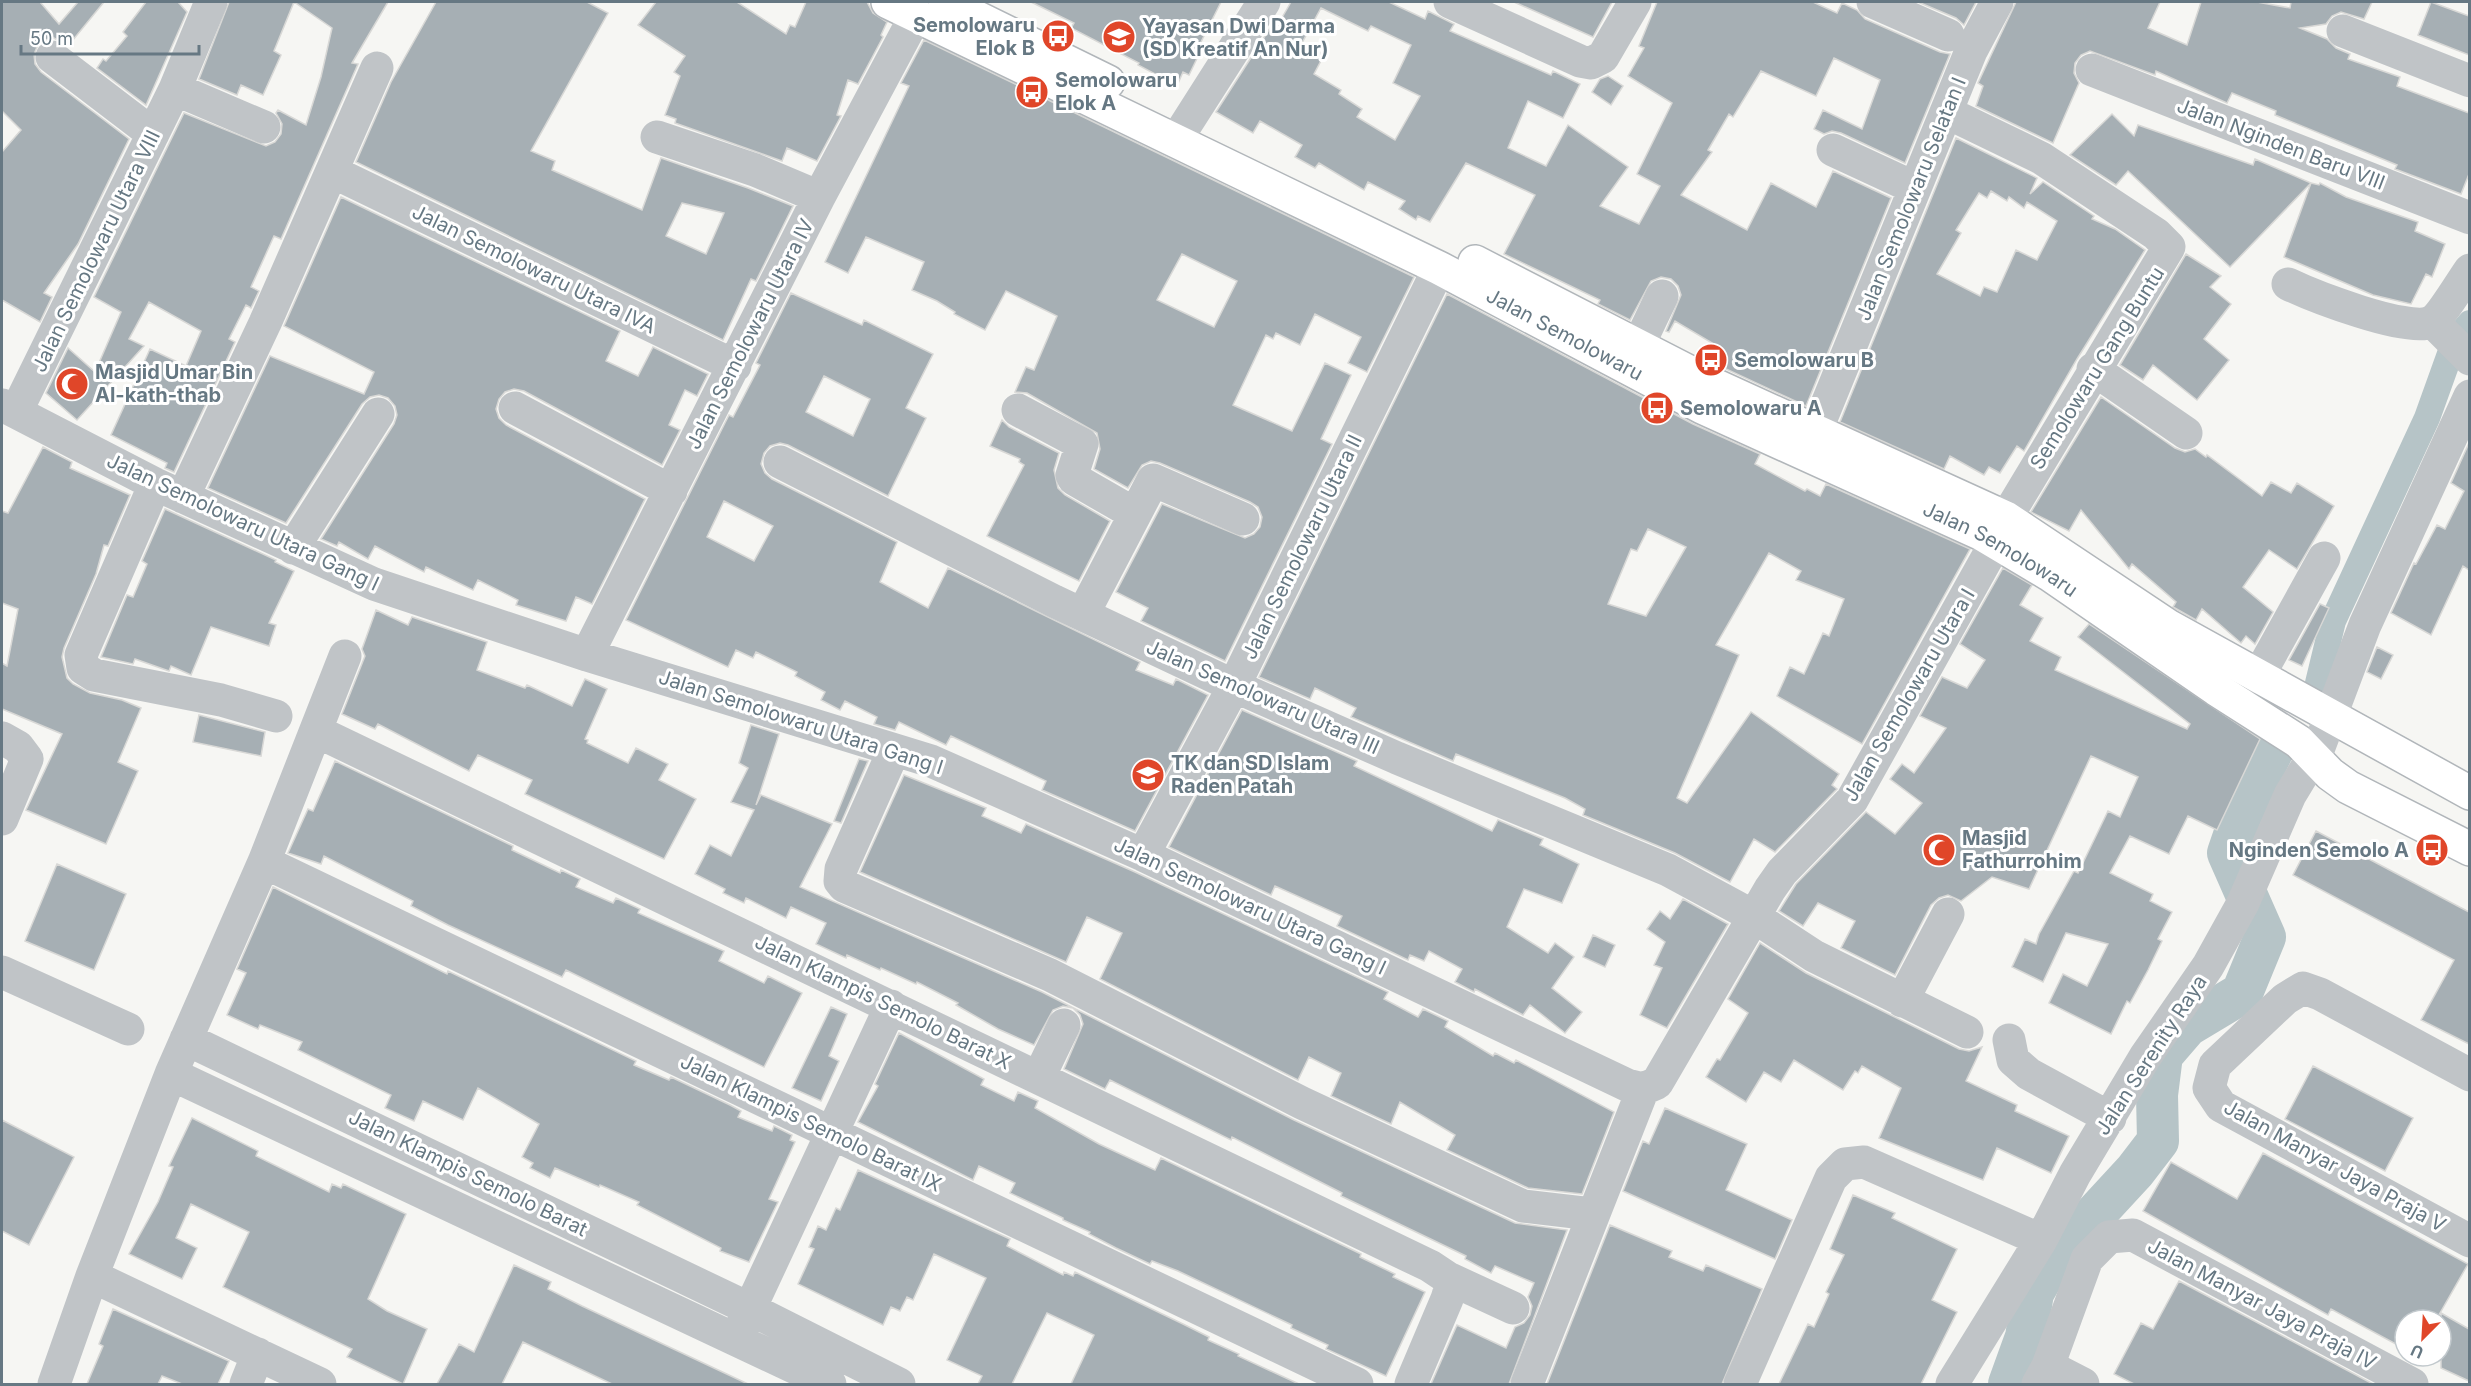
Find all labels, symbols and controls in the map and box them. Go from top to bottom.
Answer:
place label: Semolowaru Elok B [913,13,1035,60]
place label: Yayasan Dwi Darma (SD Kreatif An Nur) [1142,14,1335,61]
scale bar [21,18,200,56]
bus stop icon: Semolowaru Elok B [1040,18,1076,54]
school or university icon: Yayasan Dwi Darma (SD Kreatif An Nur) [1101,19,1137,55]
text: 50 m [30,28,73,49]
place label: Semolowaru Elok A [1055,68,1177,115]
bus stop icon: Semolowaru Elok A [1014,74,1050,110]
street label: Jalan Semolowaru Selatan I [1851,74,1971,324]
street label: Jalan Nginden Baru VIII [2174,93,2388,195]
street label: Jalan Semolowaru Utara VIII [27,126,165,376]
street label: Jalan Semolowaru Utara IVA [408,199,660,339]
street label: Jalan Semolowaru Utara IV [681,215,819,453]
street label: Semolowaru Gang Buntu [2025,262,2169,474]
street label: Jalan Semolowaru [1482,283,1647,386]
bus stop icon: Semolowaru B [1693,342,1729,378]
place label: Semolowaru B [1734,348,1874,372]
place label: Masjid Umar Bin Al-kath-thab [95,360,253,407]
mosque icon: Masjid Umar Bin Al-kath-thab [54,366,90,402]
bus stop icon: Semolowaru A [1639,390,1675,426]
place label: Semolowaru A [1680,396,1822,420]
street label: Jalan Semolowaru Utara II [1237,431,1367,663]
street label: Jalan Semolowaru Utara Gang I [103,448,383,596]
street label: Jalan Semolowaru [1919,497,2082,602]
street label: Jalan Semolowaru Utara I [1838,584,1980,806]
street label: Jalan Semolowaru Utara III [1143,635,1383,759]
street label: Jalan Semolowaru Utara Gang I [656,665,946,779]
place label: TK dan SD Islam Raden Patah [1171,751,1329,798]
school or university icon: TK dan SD Islam Raden Patah [1130,757,1166,793]
place label: Masjid Fathurrohim [1962,826,2082,873]
street label: Jalan Semolowaru Utara Gang I [1110,832,1390,980]
mosque icon: Masjid Fathurrohim [1921,832,1957,868]
bus stop icon: Nginden Semolo A [2414,832,2450,868]
place label: Nginden Semolo A [2229,838,2409,862]
street label: Jalan Klampis Semolo Barat X [751,929,1015,1075]
street label: Jalan Serenity Raya [2090,970,2212,1140]
street label: Jalan Klampis Semolo Barat IX [677,1049,946,1197]
street label: Jalan Manyar Jaya Praja V [2220,1095,2450,1237]
street label: Jalan Klampis Semolo Barat [345,1105,592,1242]
street label: Jalan Manyar Jaya Praja IV [2144,1233,2381,1375]
north arrow [2393,1308,2453,1368]
text: U [2407,1340,2426,1363]

